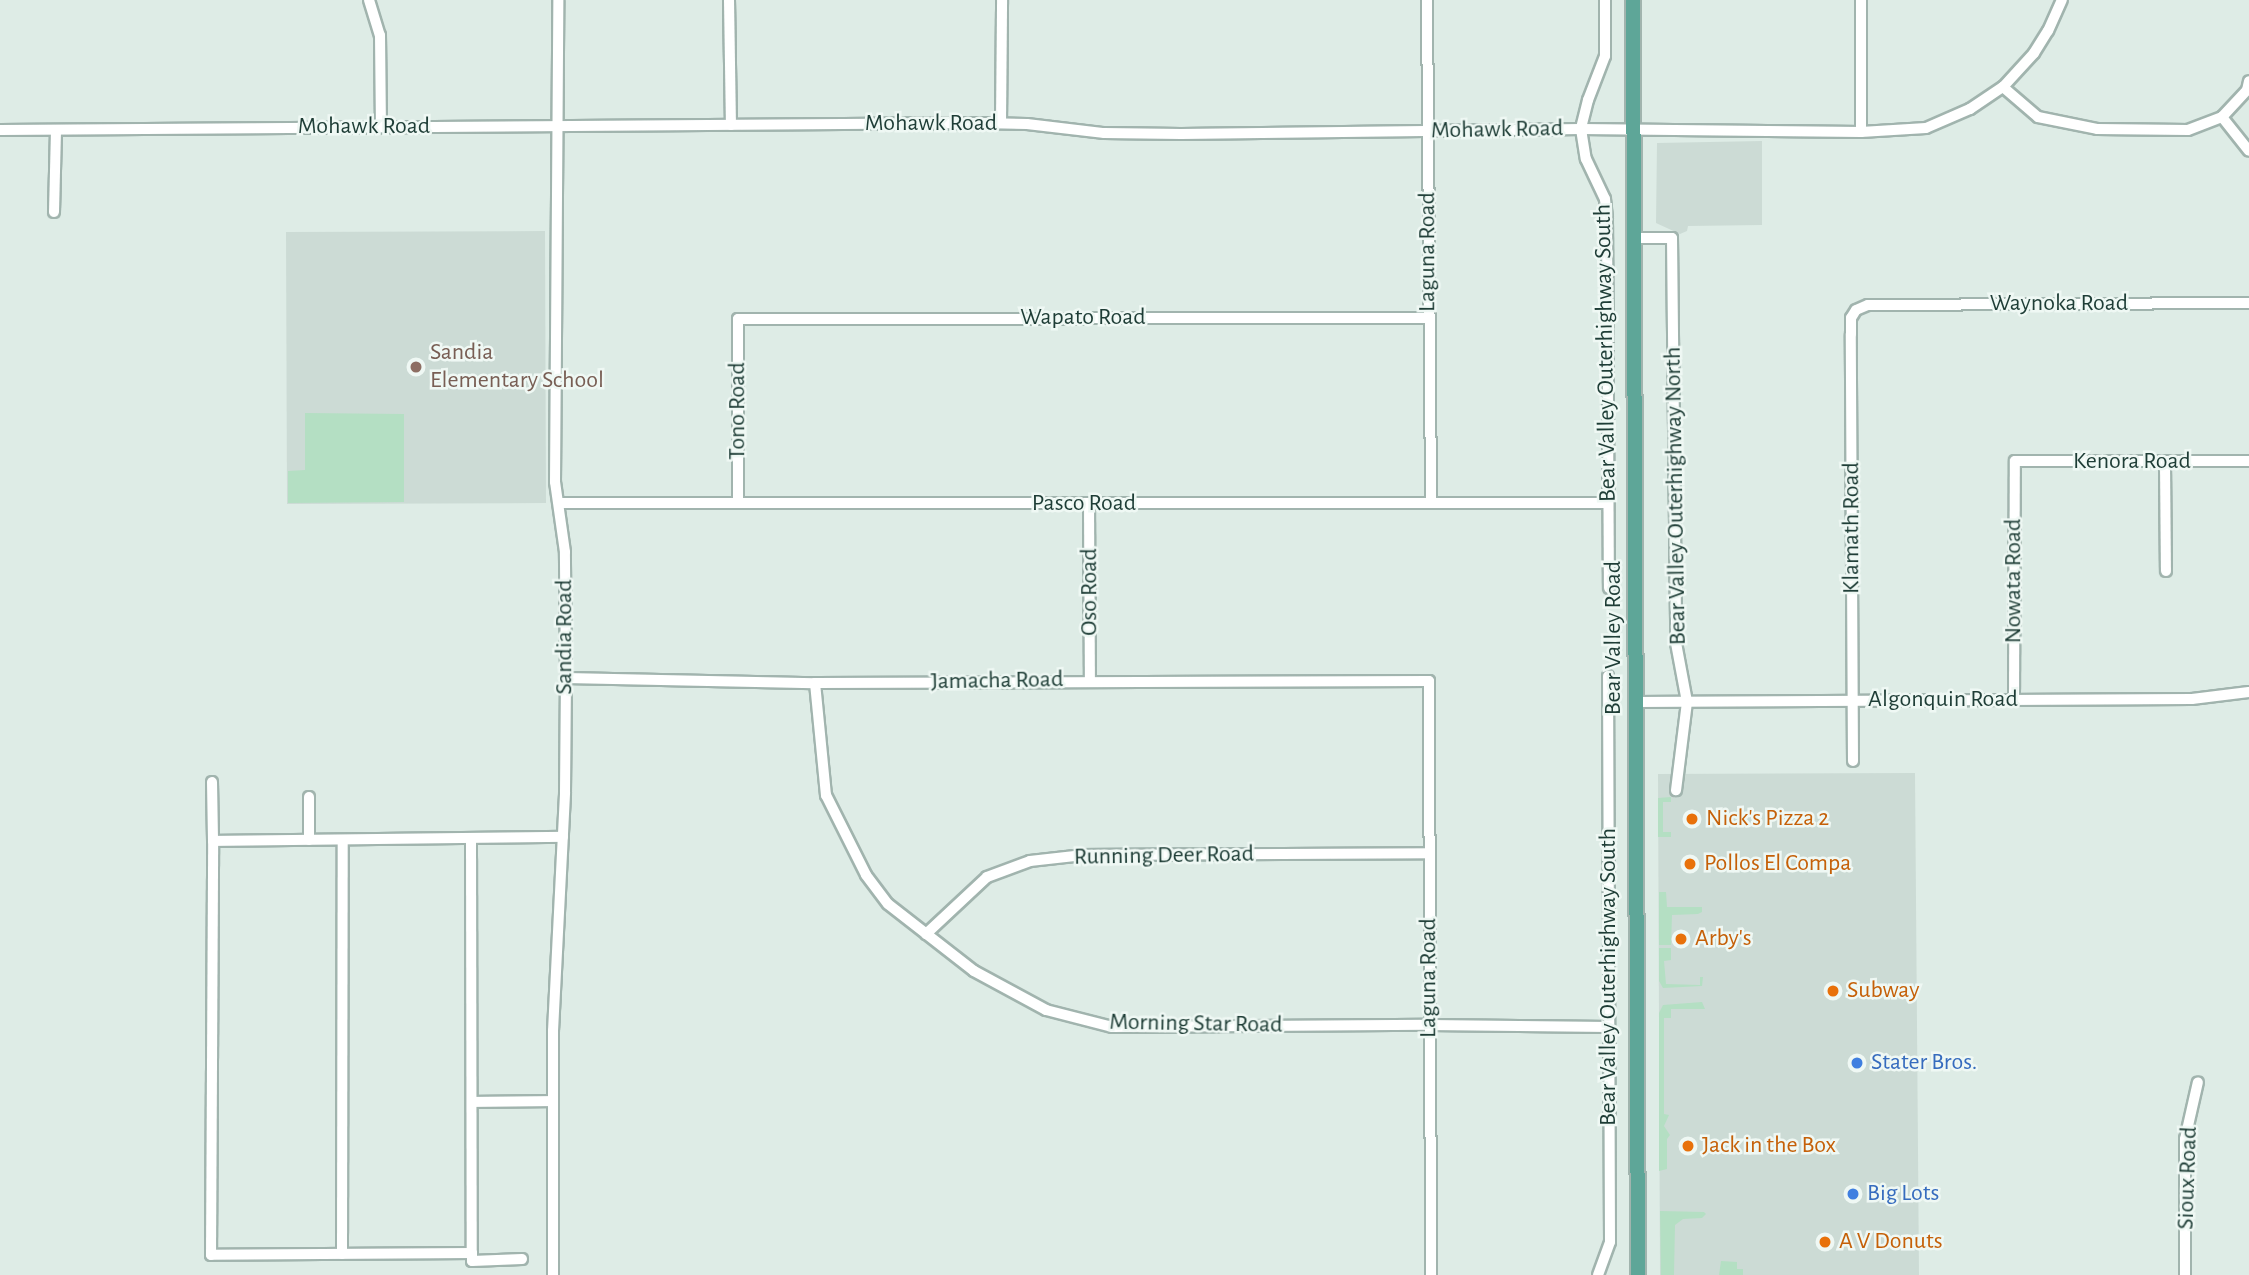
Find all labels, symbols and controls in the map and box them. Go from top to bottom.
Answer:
street label: Mohawk Road [865,110,997,138]
street label: Mohawk Road [298,113,430,141]
street label: Mohawk Road [1431,114,1563,146]
street label: Laguna Road [1414,192,1442,312]
street label: Bear Valley Outerhighway South [1589,204,1623,502]
street label: Waynoka Road [1990,290,2128,318]
street label: Wapato Road [1020,304,1146,332]
place label: Sandia Elementary School [430,339,604,395]
street label: Bear Valley Outerhighway North [1659,347,1693,645]
marker: Sandia Elementary School [408,359,424,375]
street label: Tono Road [724,362,752,460]
street label: Kenora Road [2073,448,2191,476]
street label: Klamath Road [1838,462,1866,594]
street label: Pasco Road [1032,490,1136,518]
street label: Nowata Road [2000,519,2028,643]
street label: Oso Road [1076,548,1104,636]
street label: Bear Valley Road [1600,561,1628,715]
street label: Sandia Road [551,579,579,695]
street label: Jamacha Road [930,665,1064,697]
street label: Algonquin Road [1868,686,2018,714]
place label: Nick's Pizza 2 [1706,805,1829,833]
marker: Nick's Pizza 2 [1684,811,1700,827]
street label: Bear Valley Outerhighway South [1595,828,1623,1126]
street label: Running Deer Road [1074,840,1254,872]
place label: Pollos El Compa [1704,850,1851,878]
marker: Pollos El Compa [1682,856,1698,872]
street label: Laguna Road [1415,918,1443,1038]
place label: Arby's [1695,925,1752,953]
marker: Arby's [1673,931,1689,947]
place label: Subway [1847,977,1919,1005]
marker: Subway [1825,983,1841,999]
street label: Morning Star Road [1109,1008,1283,1040]
place label: Stater Bros. [1871,1049,1977,1077]
marker: Stater Bros. [1849,1055,1865,1071]
street label: Sioux Road [2172,1126,2204,1230]
place label: Jack in the Box [1702,1132,1836,1160]
marker: Jack in the Box [1680,1138,1696,1154]
place label: Big Lots [1867,1180,1939,1208]
marker: Big Lots [1845,1186,1861,1202]
place label: A V Donuts [1839,1228,1943,1256]
marker: A V Donuts [1817,1234,1833,1250]

